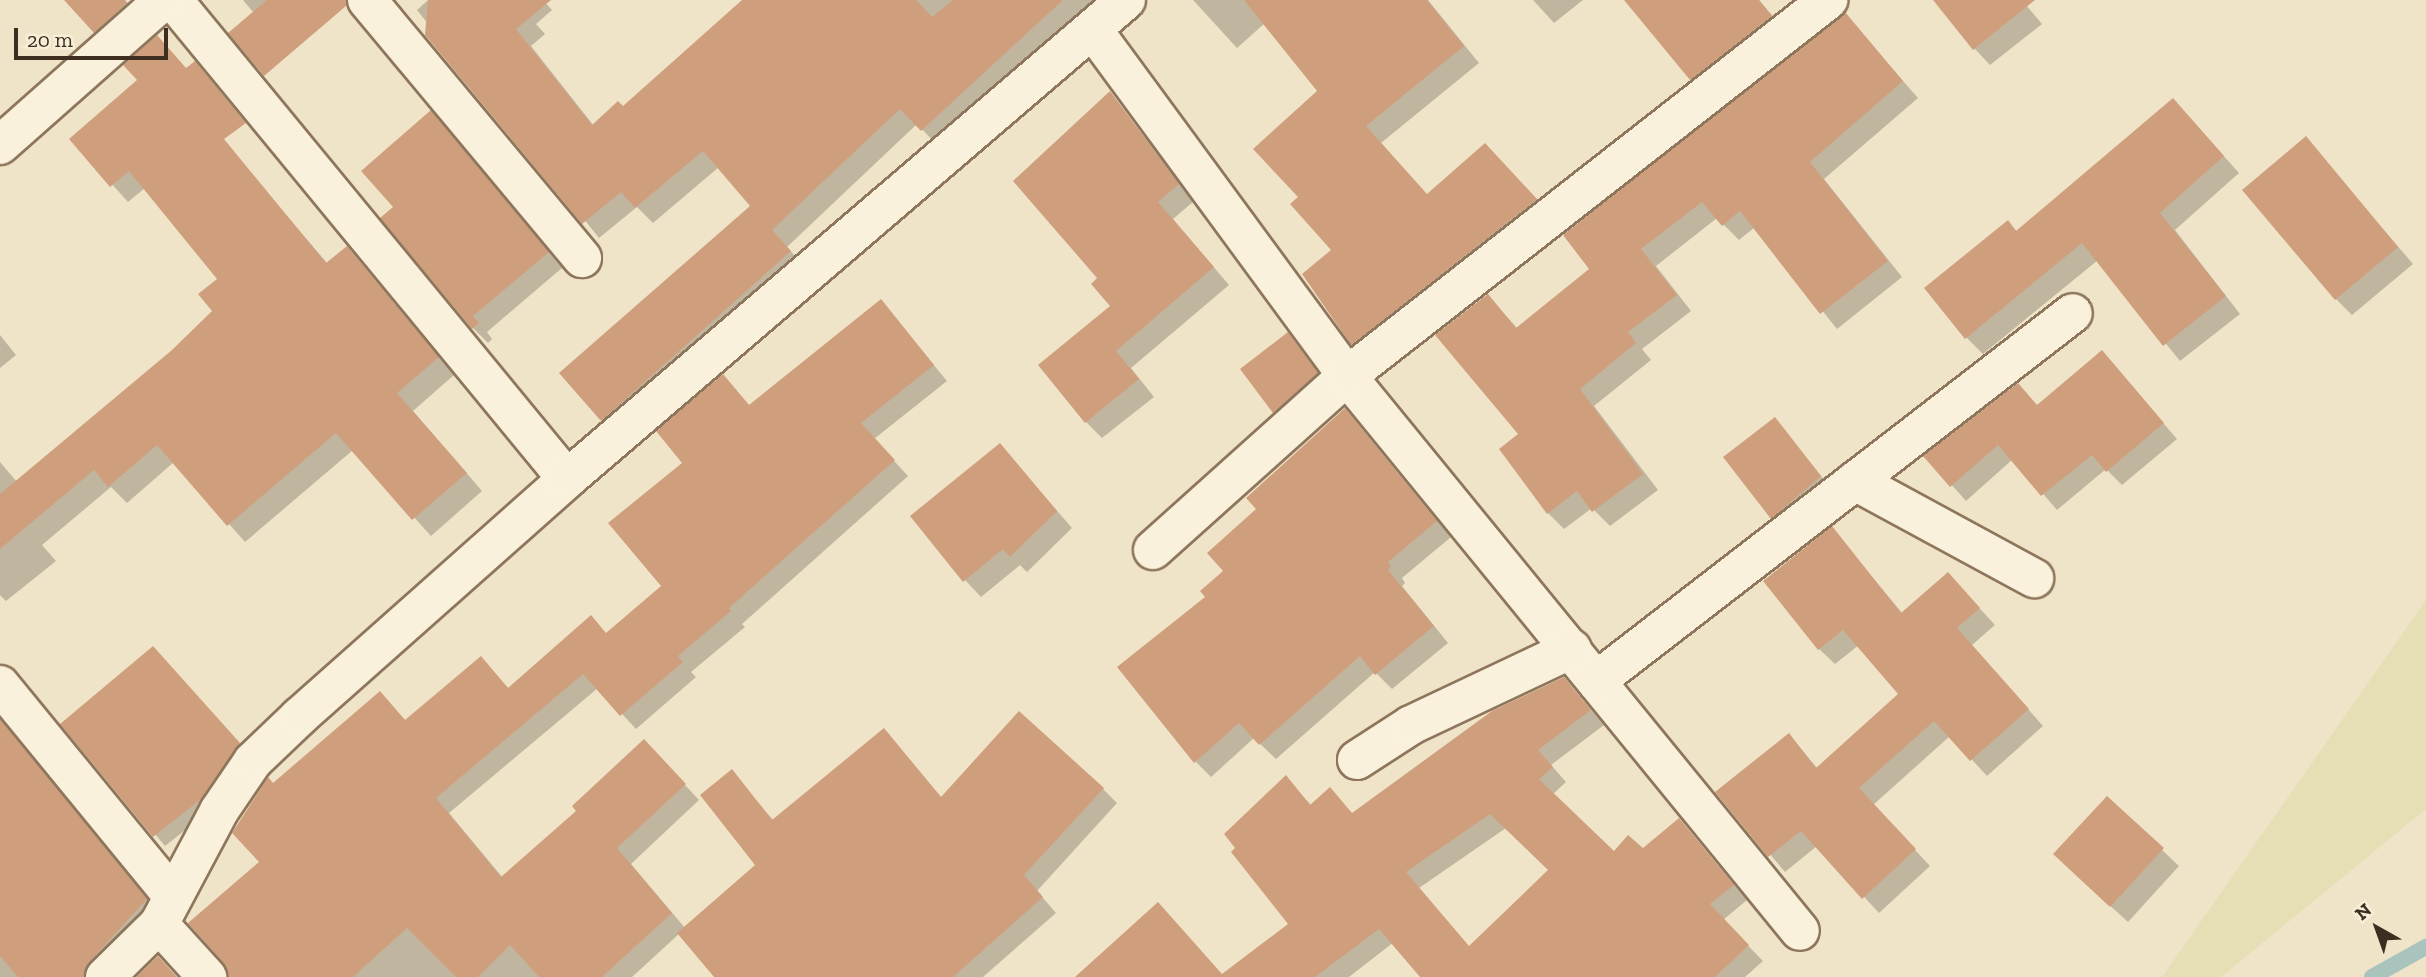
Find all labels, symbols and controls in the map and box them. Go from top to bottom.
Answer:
scale bar [18,14,172,58]
text: 20 m [27,27,73,52]
north arrow [2342,893,2412,963]
text: N [2350,898,2376,925]

